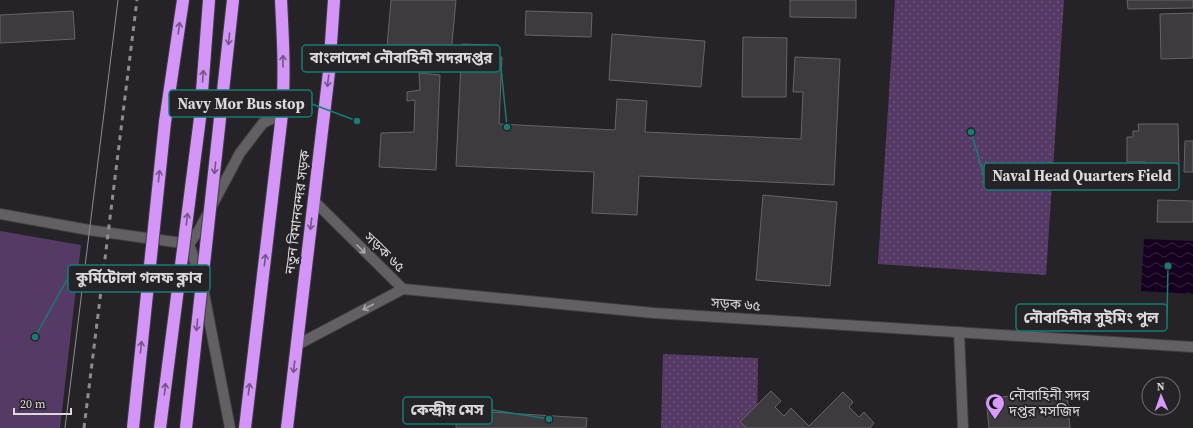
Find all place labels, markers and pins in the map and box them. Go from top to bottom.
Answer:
callout: বাংলাদেশ নৌবাহিনী সদরদপ্তর [302,45,500,72]
callout: Navy Mor Bus stop [169,90,312,117]
callout: Naval Head Quarters Field [984,163,1179,190]
callout: কুর্মিটোলা গলফ ক্লাব [68,265,210,292]
callout: নৌবাহিনীর সুইমিং পুল [1016,304,1167,331]
place label: নৌবাহিনী সদর দপ্তর মসজিদ [1008,385,1090,421]
mosque icon: নৌবাহিনী সদর দপ্তর মসজিদ [984,392,1006,420]
callout: কেন্দ্রীয় মেস [403,397,492,424]

